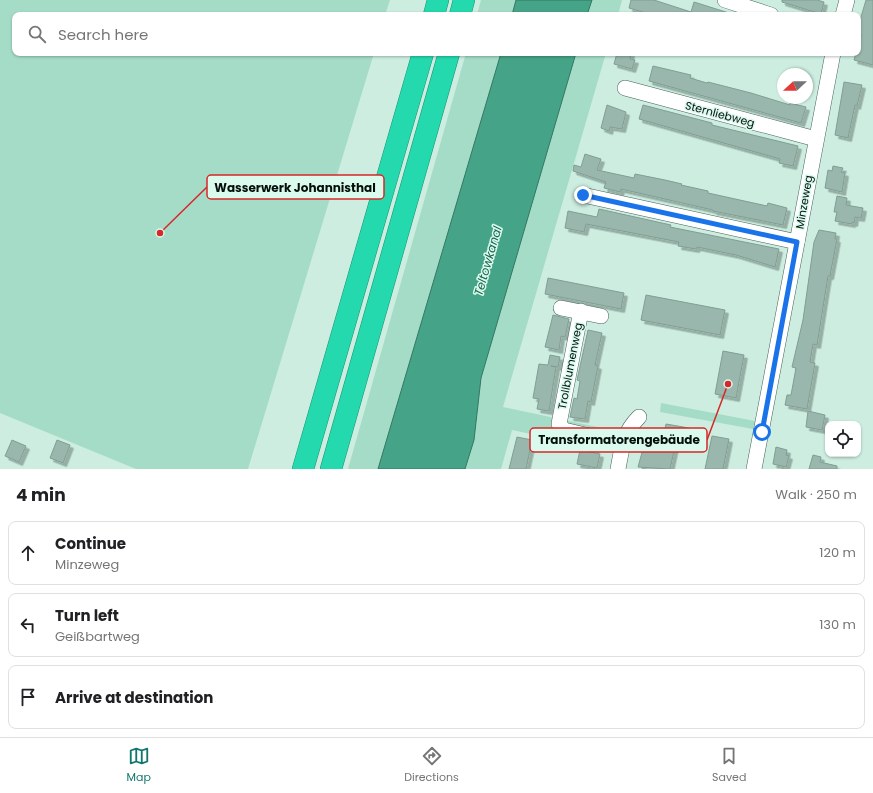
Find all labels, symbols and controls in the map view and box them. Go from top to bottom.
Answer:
search box [12,12,861,56]
icon: search [26,23,48,45]
text: Search here [58,24,148,45]
north arrow [777,68,813,104]
street label: Sternliebweg [683,97,757,131]
street label: Minzeweg [791,174,817,230]
callout: Wasserwerk Johannisthal [207,175,384,199]
text: Wasserwerk Johannisthal [214,179,376,196]
route end [574,186,592,204]
water label: Teltowkanal [469,224,506,298]
street label: Trollblumenweg [554,321,586,411]
map controls [825,421,861,457]
button: locate [825,421,861,457]
route start [753,423,771,441]
callout: Transformatorengebäude [530,428,707,452]
text: Transformatorengebäude [538,431,700,448]
text: 4 min [16,483,66,507]
text: Walk · 250 m [775,485,857,504]
text: Continue [55,533,126,554]
icon: ahead [17,542,39,564]
text: 120 m [819,543,856,562]
text: Minzeweg [55,555,119,574]
text: Turn left [55,605,119,626]
icon: left [17,614,39,636]
text: 130 m [819,615,856,634]
text: Geißbartweg [55,627,140,646]
icon: arrive [17,686,39,708]
text: Arrive at destination [55,687,213,708]
tab: Map [127,745,151,786]
tab: Directions [404,745,459,786]
tab: Saved [712,745,746,786]

